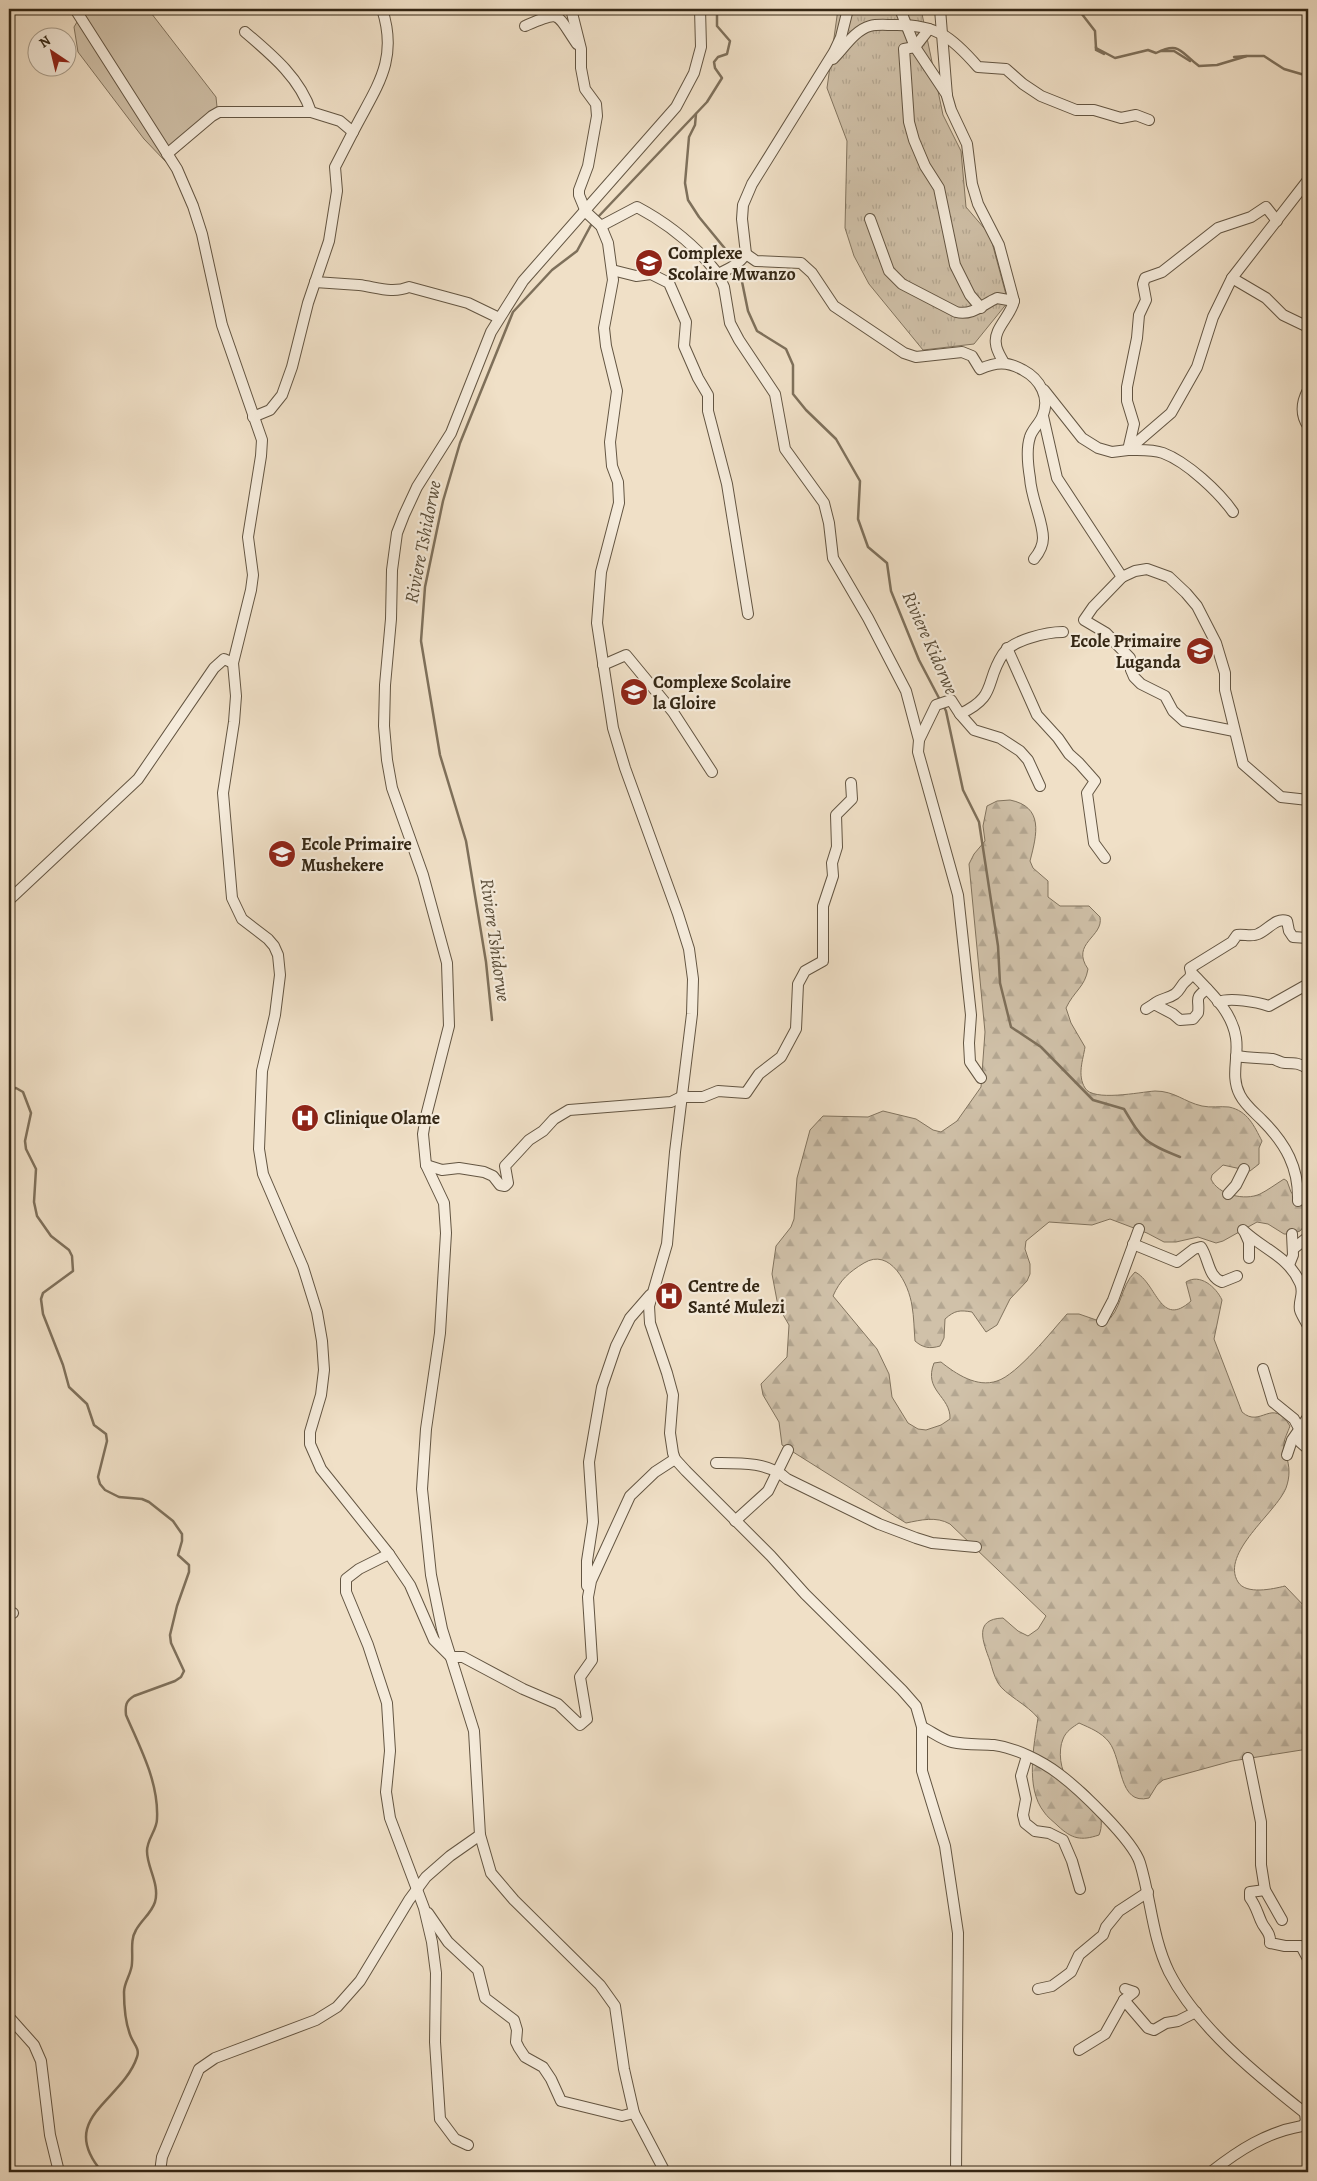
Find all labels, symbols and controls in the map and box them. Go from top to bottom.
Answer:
north arrow [28,28,78,78]
text: N [35,31,54,52]
place label: Complexe Scolaire Mwanzo [668,241,796,286]
school or university icon: Complexe Scolaire Mwanzo [634,248,664,278]
water label: Riviere Tshidorwe [398,478,448,605]
water label: Riviere Kidorwe [896,587,964,699]
place label: Ecole Primaire Luganda [1070,629,1181,674]
school or university icon: Ecole Primaire Luganda [1185,636,1215,666]
place label: Complexe Scolaire la Gloire [653,670,791,715]
school or university icon: Complexe Scolaire la Gloire [619,677,649,707]
place label: Ecole Primaire Mushekere [301,832,412,877]
school or university icon: Ecole Primaire Mushekere [267,839,297,869]
water label: Riviere Tshidorwe [473,877,517,1003]
hospital icon: Clinique Olame [290,1103,320,1133]
place label: Clinique Olame [324,1106,440,1130]
place label: Centre de Santé Mulezi [688,1274,785,1319]
hospital icon: Centre de Santé Mulezi [654,1281,684,1311]

